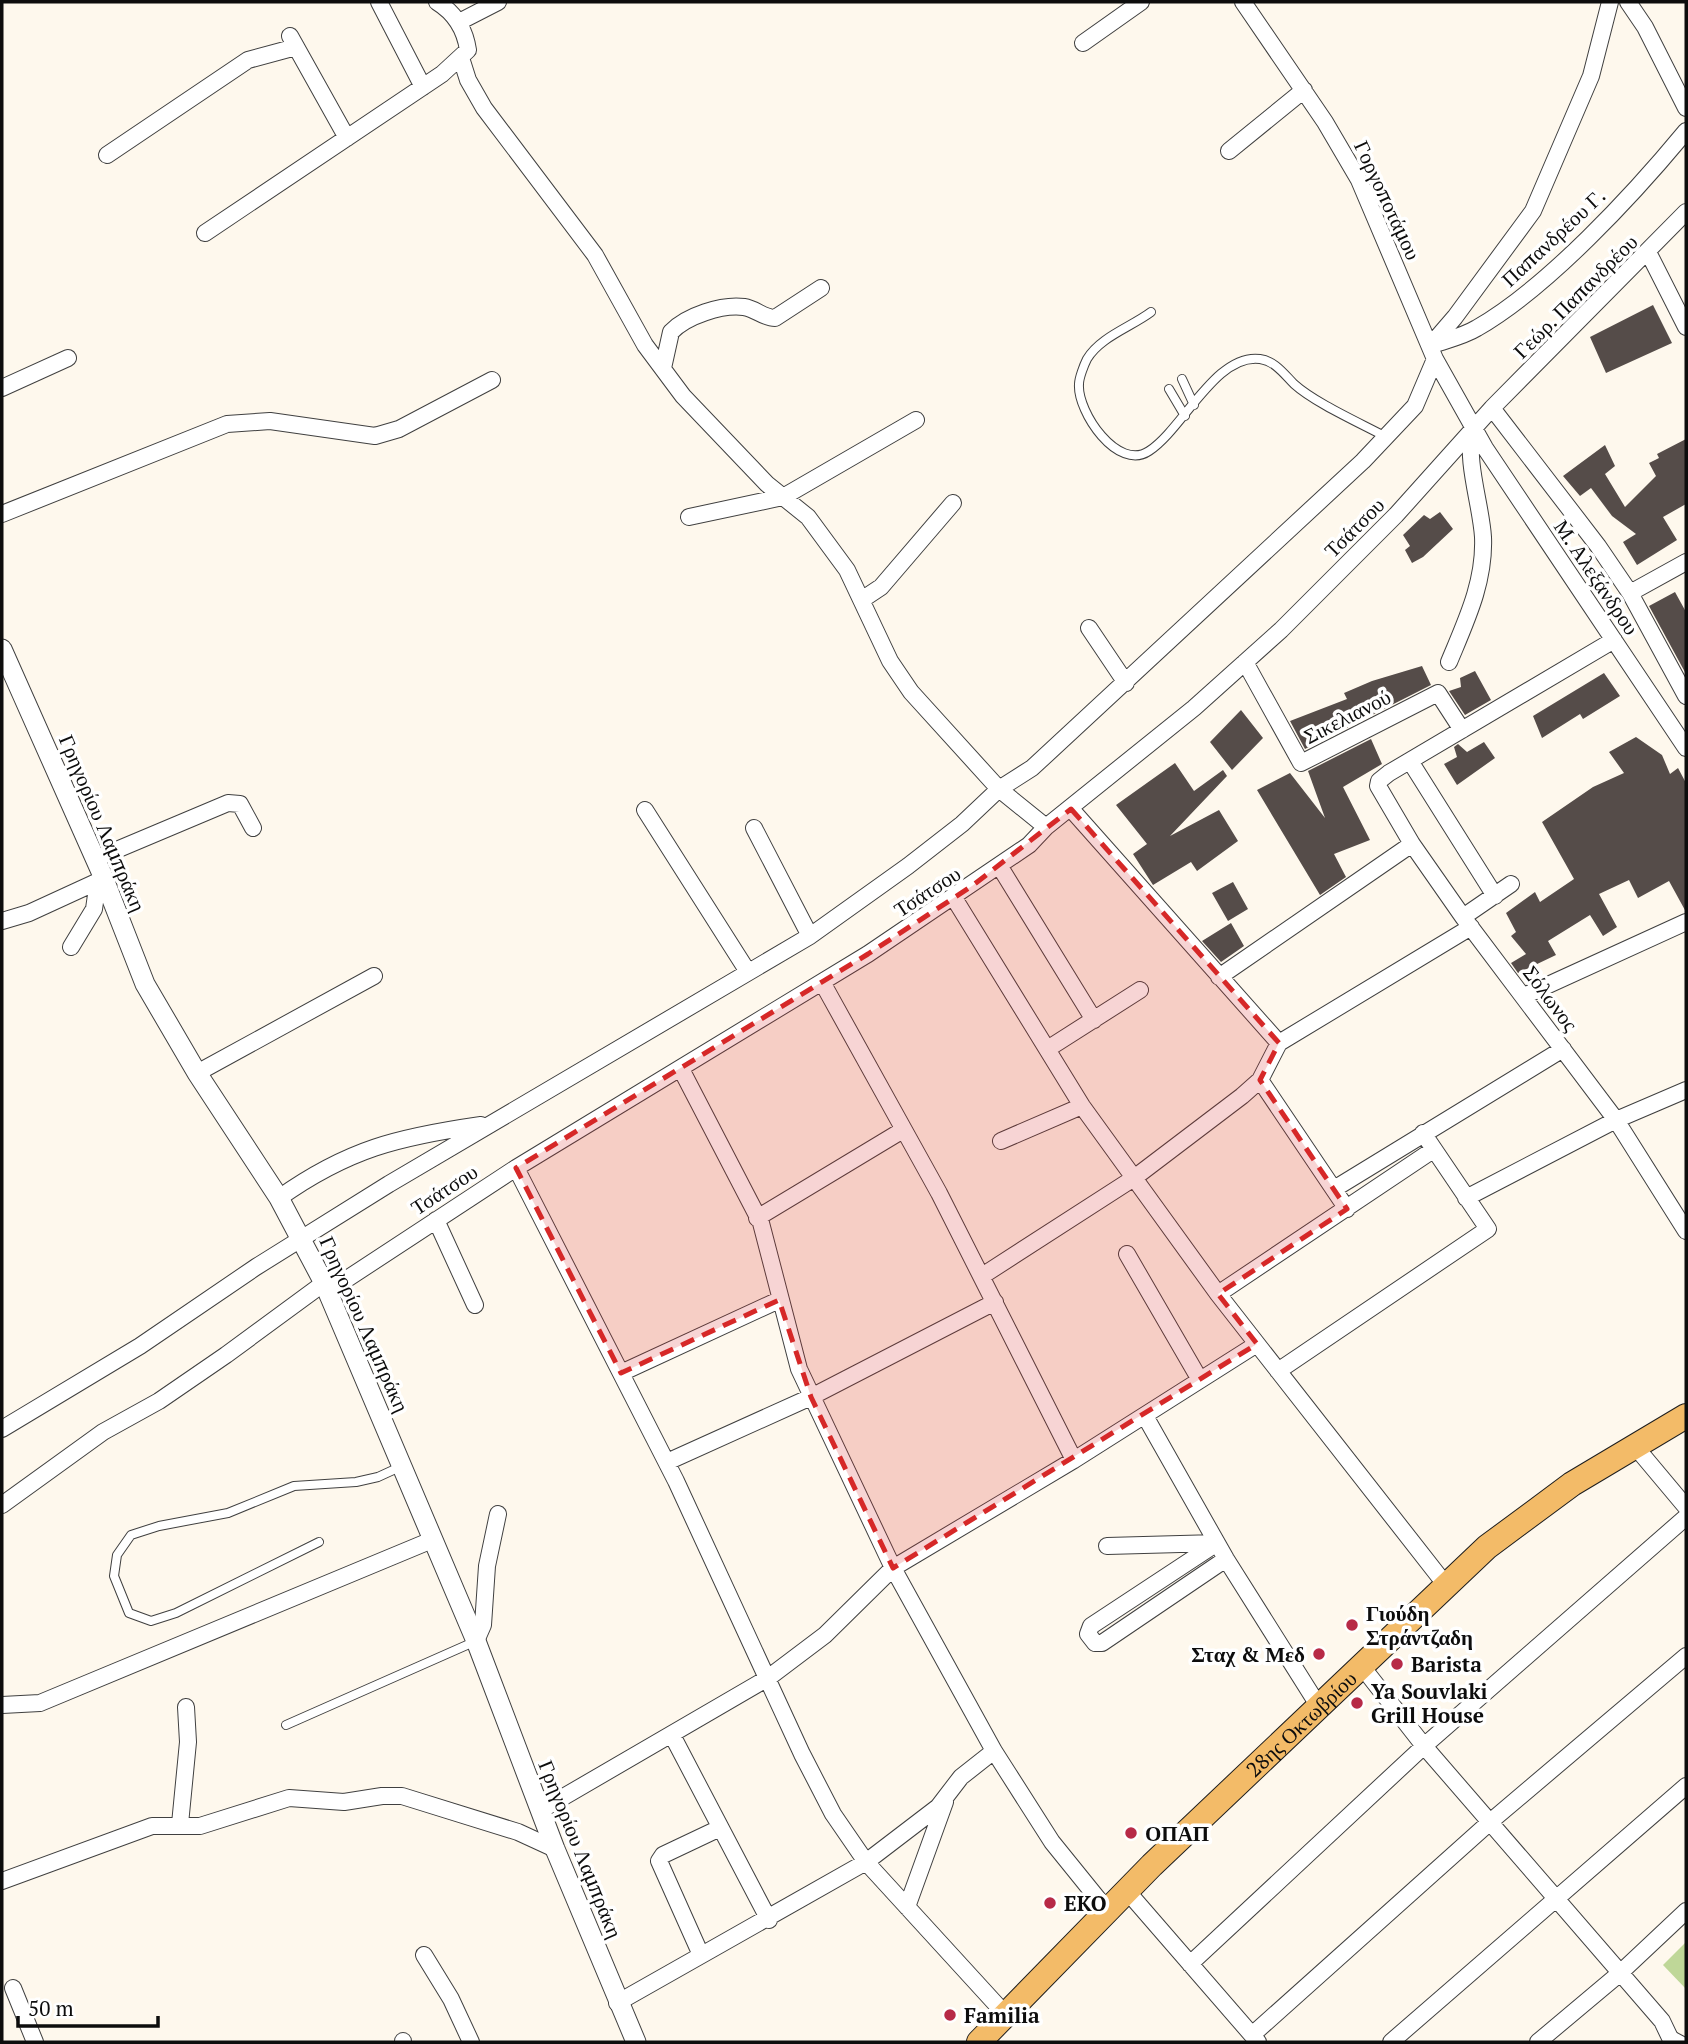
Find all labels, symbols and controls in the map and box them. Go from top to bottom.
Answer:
street label: Γοργοποτάμου [1348,136,1428,264]
street label: Παπανδρέου Γ. [1495,181,1611,293]
street label: Γεώρ. Παπανδρέου [1507,228,1643,364]
street label: Τσάτσου [1318,491,1390,563]
street label: Μ. Αλεξάνδρου [1548,514,1646,640]
street label: Σικελιανού [1299,682,1395,750]
street label: Γρηγορίου Λαμπράκη [53,730,153,916]
street label: Τσάτσου [888,859,966,923]
street label: Σόλωνος [1517,960,1585,1037]
street label: Τσάτσου [405,1157,483,1221]
street label: Γρηγορίου Λαμπράκη [314,1232,416,1416]
place label: Γιούδη Στράντζαδη [1366,1599,1473,1651]
marker: Γιούδη Στράντζαδη [1344,1617,1360,1633]
place label: Σταχ & Μεδ [1191,1640,1305,1668]
marker: Σταχ & Μεδ [1311,1646,1327,1662]
place label: Barista [1411,1650,1482,1678]
marker: Barista [1389,1656,1405,1672]
street label: 28ης Οκτωβρίου [1240,1664,1362,1783]
place label: Ya Souvlaki Grill House [1371,1677,1488,1729]
marker: Ya Souvlaki Grill House [1349,1695,1365,1711]
street label: Γρηγορίου Λαμπράκη [532,1756,630,1942]
place label: ΟΠΑΠ [1145,1819,1209,1847]
marker: ΟΠΑΠ [1123,1825,1139,1841]
place label: EKO [1064,1889,1107,1917]
marker: EKO [1042,1895,1058,1911]
scale bar [18,1984,158,2028]
text: 50 m [28,1994,74,2022]
place label: Familia [964,2001,1040,2029]
marker: Familia [942,2007,958,2023]

